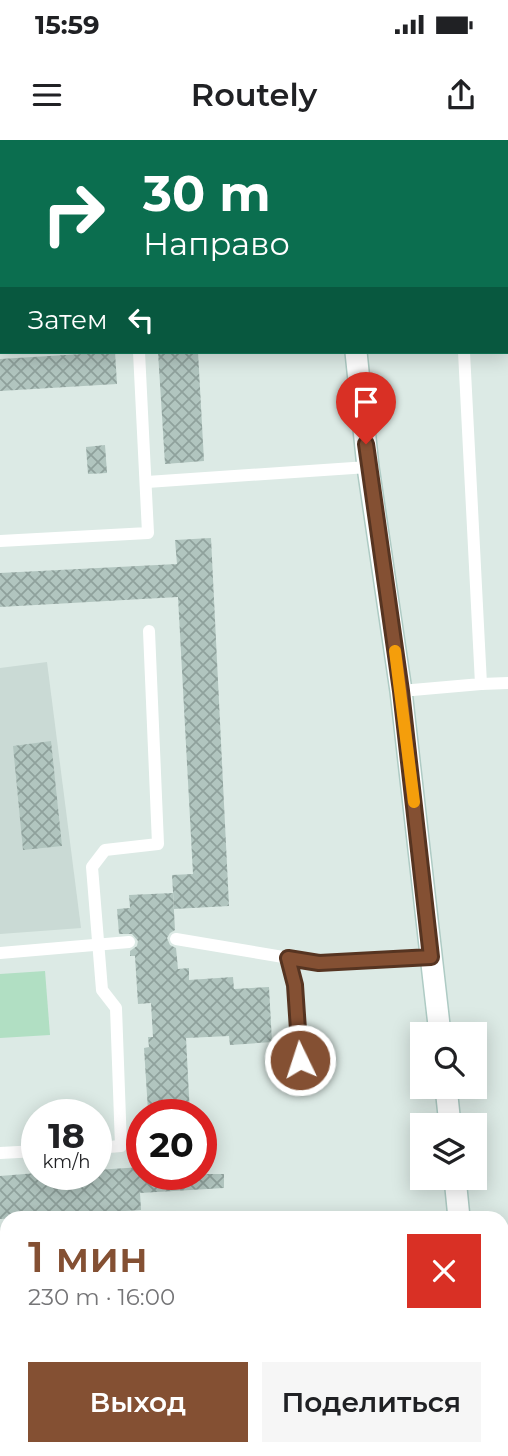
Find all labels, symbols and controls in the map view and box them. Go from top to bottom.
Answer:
text: 15:59 [35,9,100,41]
text: Routely [191,75,317,114]
icon: menu [28,76,66,114]
icon: share [442,76,480,114]
text: 30 m [143,164,271,223]
icon: right [28,168,119,259]
text: Направо [143,224,290,263]
icon: left [122,301,160,339]
text: Затем [28,304,108,336]
pin [336,372,396,444]
icon: arrive [347,383,385,421]
map controls [410,1022,487,1190]
button: search [410,1022,487,1099]
position arrow [263,1023,337,1097]
speed limit sign: 20 [126,1099,217,1190]
button: layers [410,1113,487,1190]
text: 18 [48,1114,85,1157]
text: km/h [42,1151,91,1173]
text: 1 мин [28,1231,148,1283]
button: close [407,1234,481,1308]
text: 230 m · 16:00 [28,1283,175,1311]
button: Выход [28,1362,248,1442]
button: Поделиться [262,1362,481,1442]

